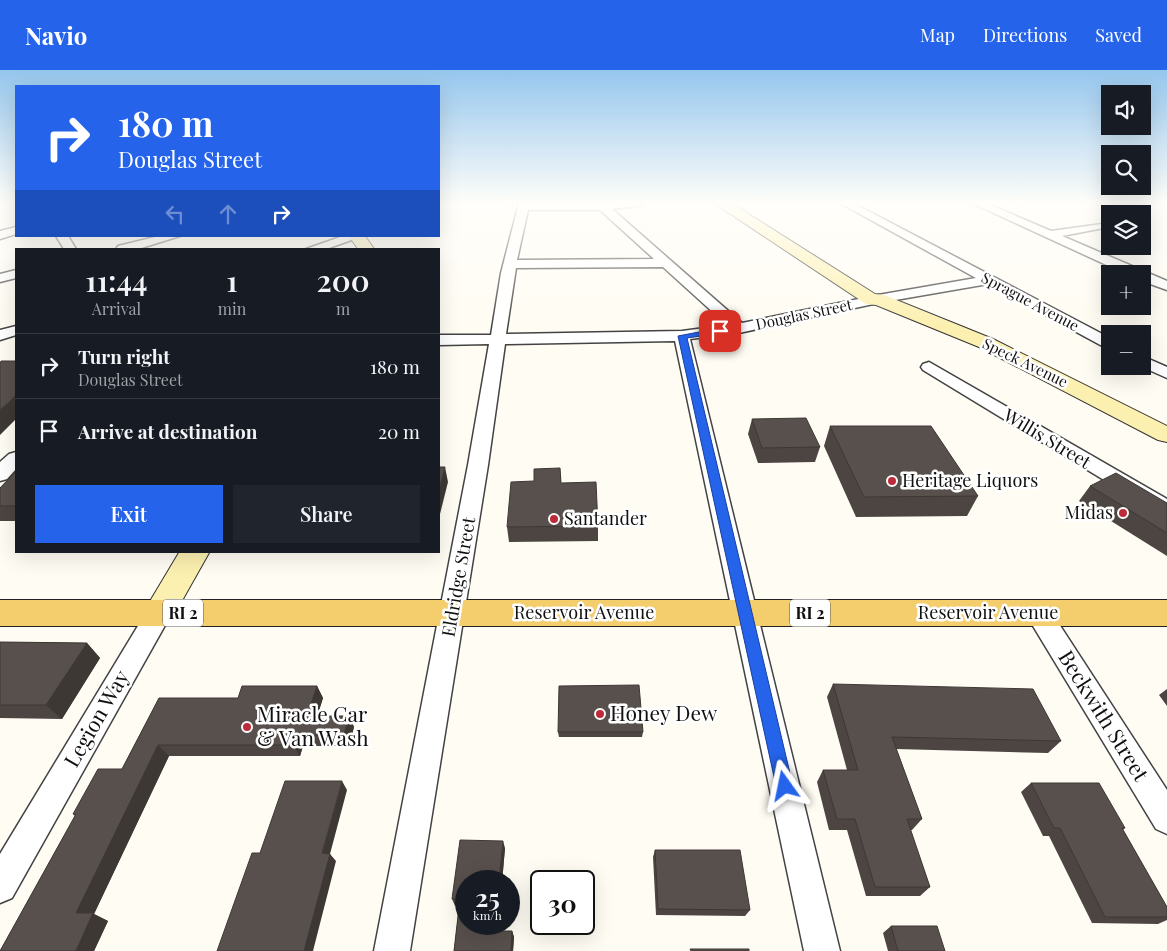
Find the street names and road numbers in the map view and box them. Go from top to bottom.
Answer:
street label: Sprague Avenue [978,267,1083,335]
street label: Douglas Street [754,294,855,334]
street label: Speck Avenue [979,333,1071,391]
street label: Willis Street [999,402,1096,474]
street label: Eldridge Street [436,514,480,639]
road number: RI 2 [163,600,203,626]
street label: Reservoir Avenue [514,600,654,624]
road number: RI 2 [790,600,830,626]
street label: Reservoir Avenue [918,600,1058,624]
street label: Beckwith Street [1053,644,1156,786]
street label: Legion Way [56,664,135,772]

